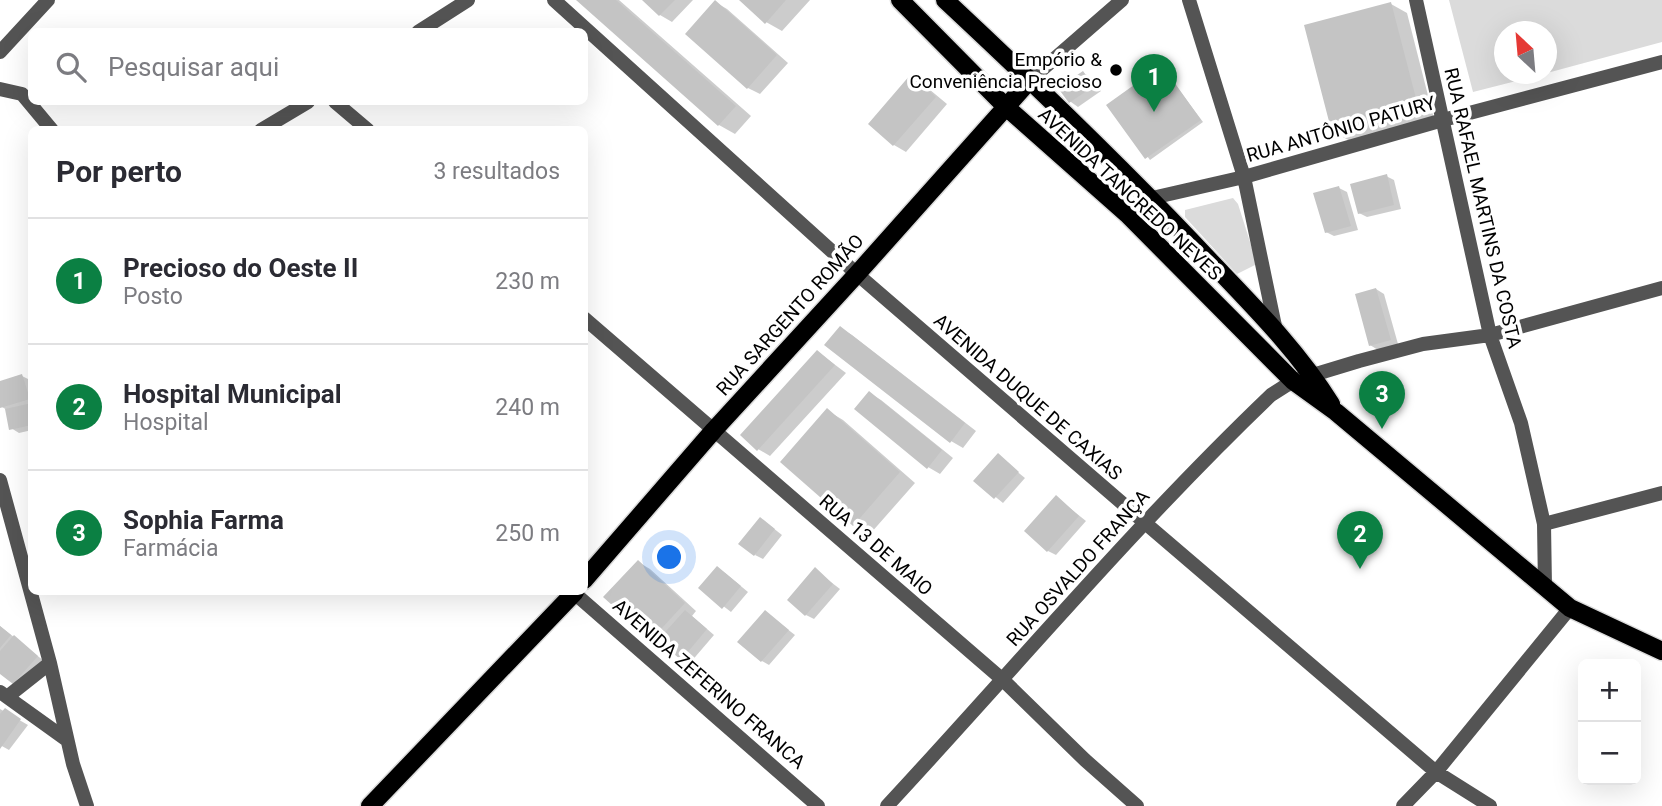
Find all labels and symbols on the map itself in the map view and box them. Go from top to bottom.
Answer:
north arrow [1494,21,1557,84]
place label: Empório & Conveniência Precioso [909,48,1102,93]
pin: 1 [1131,54,1177,112]
marker: Empório & Conveniência Precioso [1108,62,1124,78]
street label: RUA RAFAEL MARTINS DA COSTA [1439,65,1527,351]
street label: RUA ANTÔNIO PATURY [1244,91,1439,167]
street label: AVENIDA TANCREDO NEVES [1034,103,1226,285]
street label: RUA SARGENTO ROMÃO [711,230,869,400]
street label: AVENIDA DUQUE DE CAXIAS [929,309,1127,485]
pin: 3 [1359,371,1405,429]
street label: RUA OSVALDO FRANÇA [1002,485,1155,651]
street label: RUA 13 DE MAIO [815,490,937,600]
pin: 2 [1337,511,1383,569]
your location [652,540,686,574]
street label: AVENIDA ZEFERINO FRANCA [608,594,810,774]

